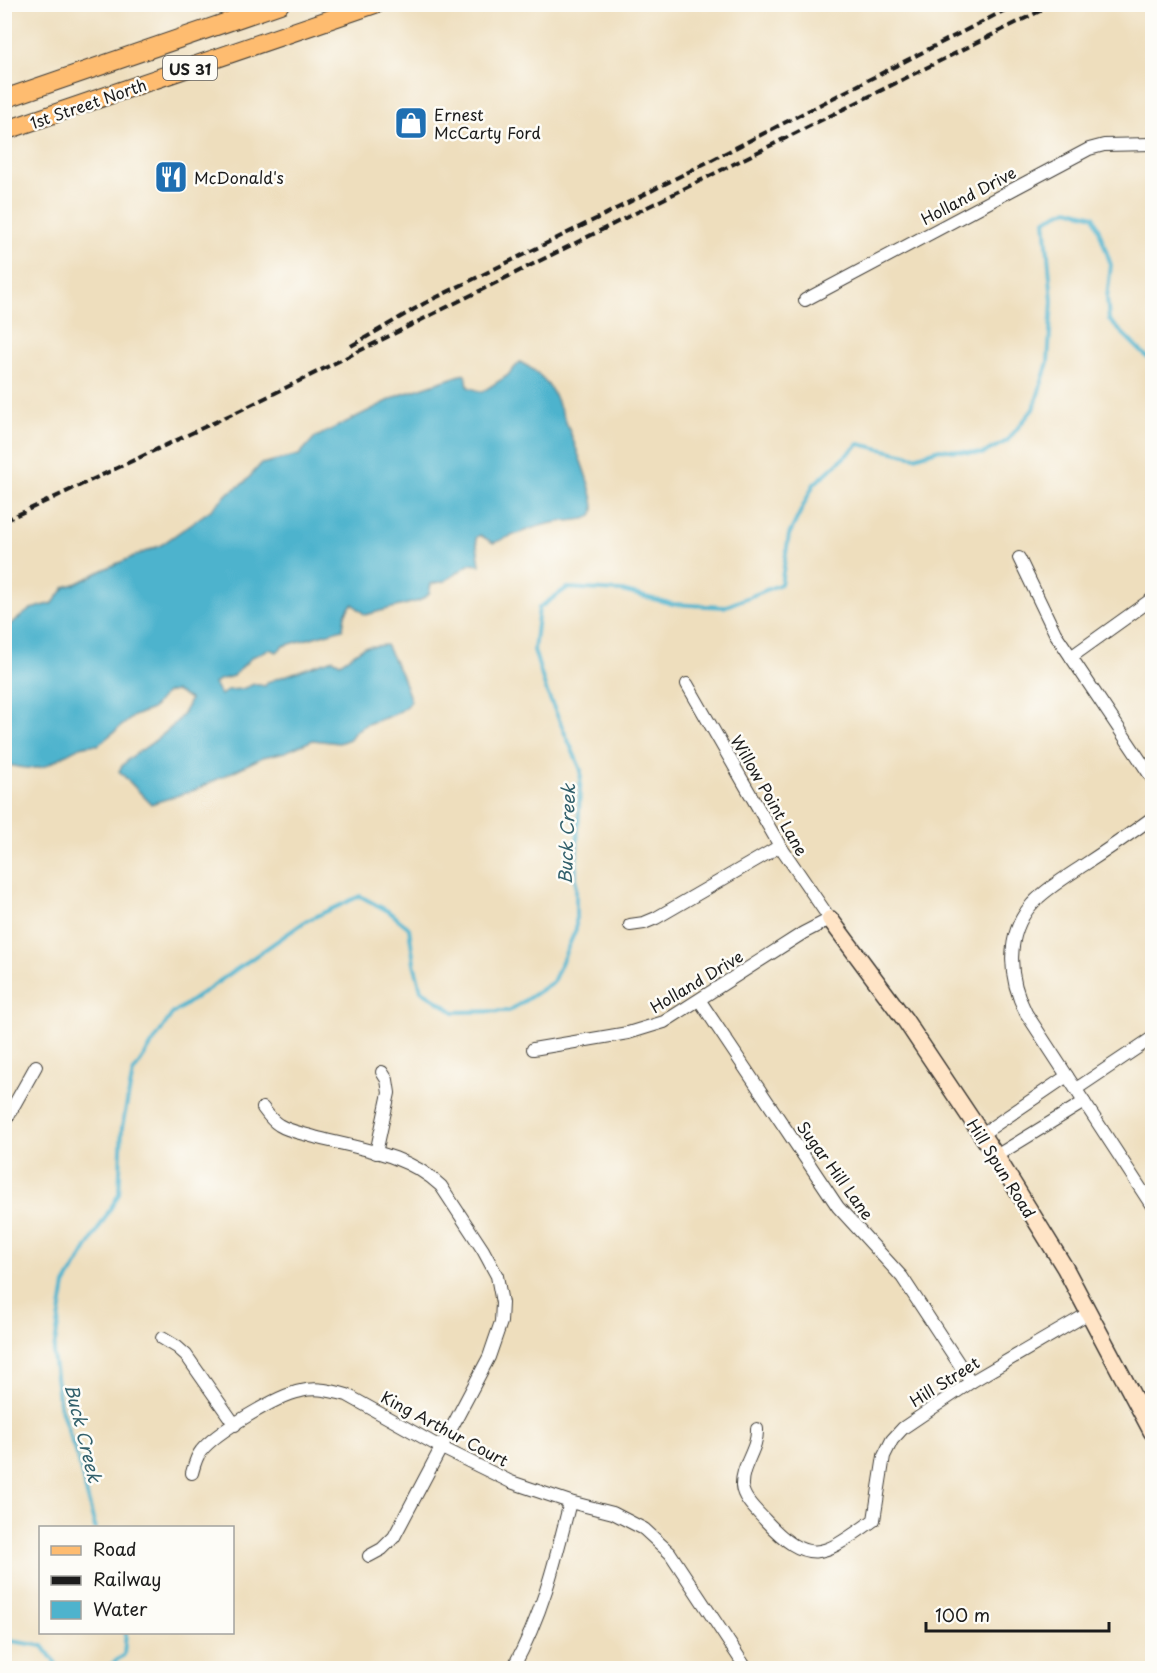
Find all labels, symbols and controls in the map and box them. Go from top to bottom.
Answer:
road number: US 31 [163,56,217,80]
street label: 1st Street North [26,72,150,134]
place label: Ernest McCarty Ford [434,102,541,144]
shop icon: Ernest McCarty Ford [393,105,429,141]
restaurant icon: McDonald's [153,159,189,195]
street label: Holland Drive [916,160,1020,230]
place label: McDonald's [194,165,284,189]
street label: Willow Point Lane [726,730,814,860]
water label: Buck Creek [551,782,581,885]
street label: Holland Drive [645,944,747,1018]
street label: Hill Spun Road [962,1114,1042,1222]
street label: Sugar Hill Lane [792,1116,880,1224]
street label: Hill Street [904,1350,984,1412]
water label: Buck Creek [59,1381,110,1486]
street label: King Arthur Court [377,1384,513,1472]
legend [39,1526,234,1634]
text: Road [93,1535,137,1562]
text: Railway [93,1565,161,1592]
text: Water [93,1595,148,1622]
scale bar [926,1595,1109,1633]
text: 100 m [935,1601,990,1628]

